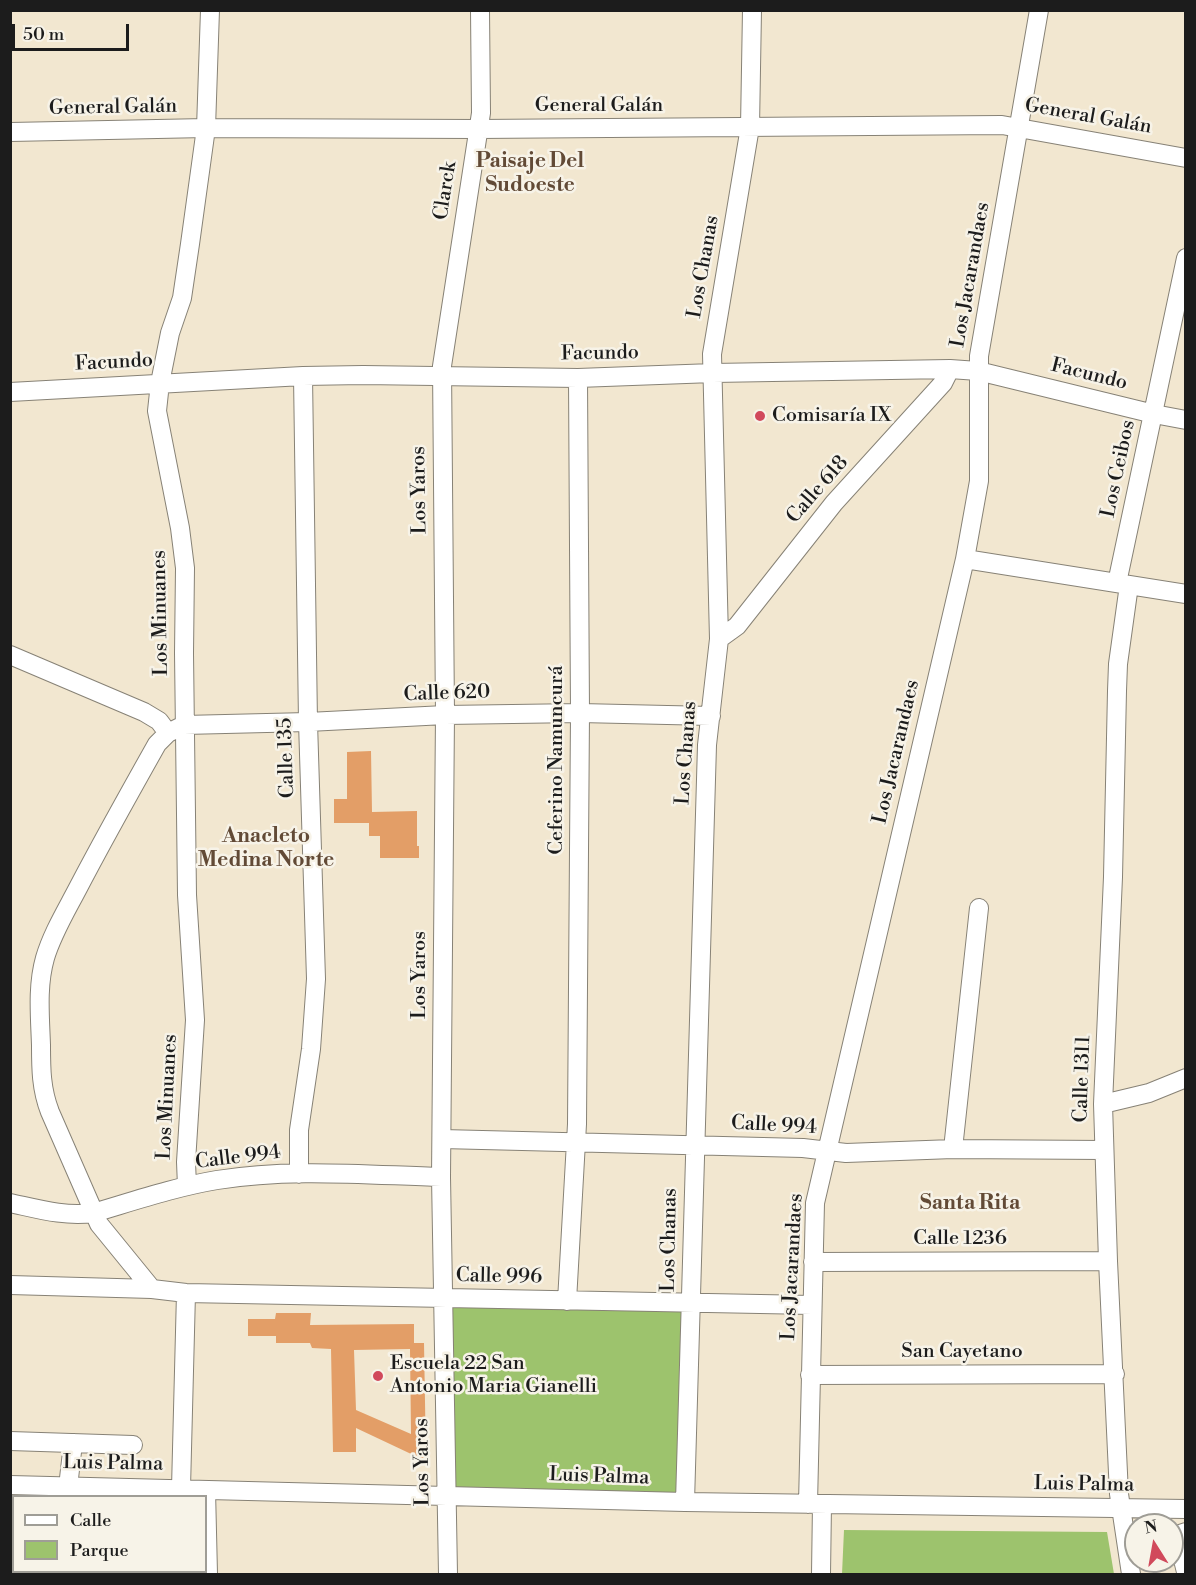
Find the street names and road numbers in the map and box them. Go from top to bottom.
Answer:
street label: General Galán [535,94,663,118]
street label: General Galán [1023,94,1153,140]
street label: General Galán [49,95,177,121]
street label: Clarck [430,160,462,222]
street label: Los Jacarandaes [946,200,996,350]
street label: Los Chanas [683,214,725,320]
street label: Facundo [561,341,639,367]
street label: Facundo [74,349,154,377]
street label: Facundo [1048,354,1130,396]
street label: Los Ceibos [1097,418,1141,520]
street label: Los Yaros [407,446,433,534]
street label: Calle 618 [782,451,854,529]
street label: Los Minuanes [148,550,174,676]
street label: Ceferino Namuncurá [545,665,569,855]
street label: Los Jacarandaes [869,678,925,826]
street label: Calle 620 [403,680,491,708]
street label: Los Chanas [671,700,703,806]
street label: Calle 135 [274,717,300,799]
street label: Los Yaros [408,931,432,1019]
street label: Los Minuanes [153,1034,183,1160]
street label: Calle 1311 [1069,1035,1097,1123]
street label: Calle 994 [730,1112,818,1140]
street label: Calle 994 [194,1141,282,1175]
street label: Los Chanas [657,1188,683,1292]
street label: Los Jacarandaes [777,1193,809,1341]
street label: Calle 1236 [913,1227,1007,1251]
street label: Calle 996 [456,1264,542,1290]
street label: San Cayetano [901,1340,1023,1364]
street label: Los Yaros [410,1418,436,1506]
street label: Luis Palma [63,1451,163,1477]
street label: Luis Palma [548,1463,650,1491]
street label: Luis Palma [1034,1472,1134,1498]

